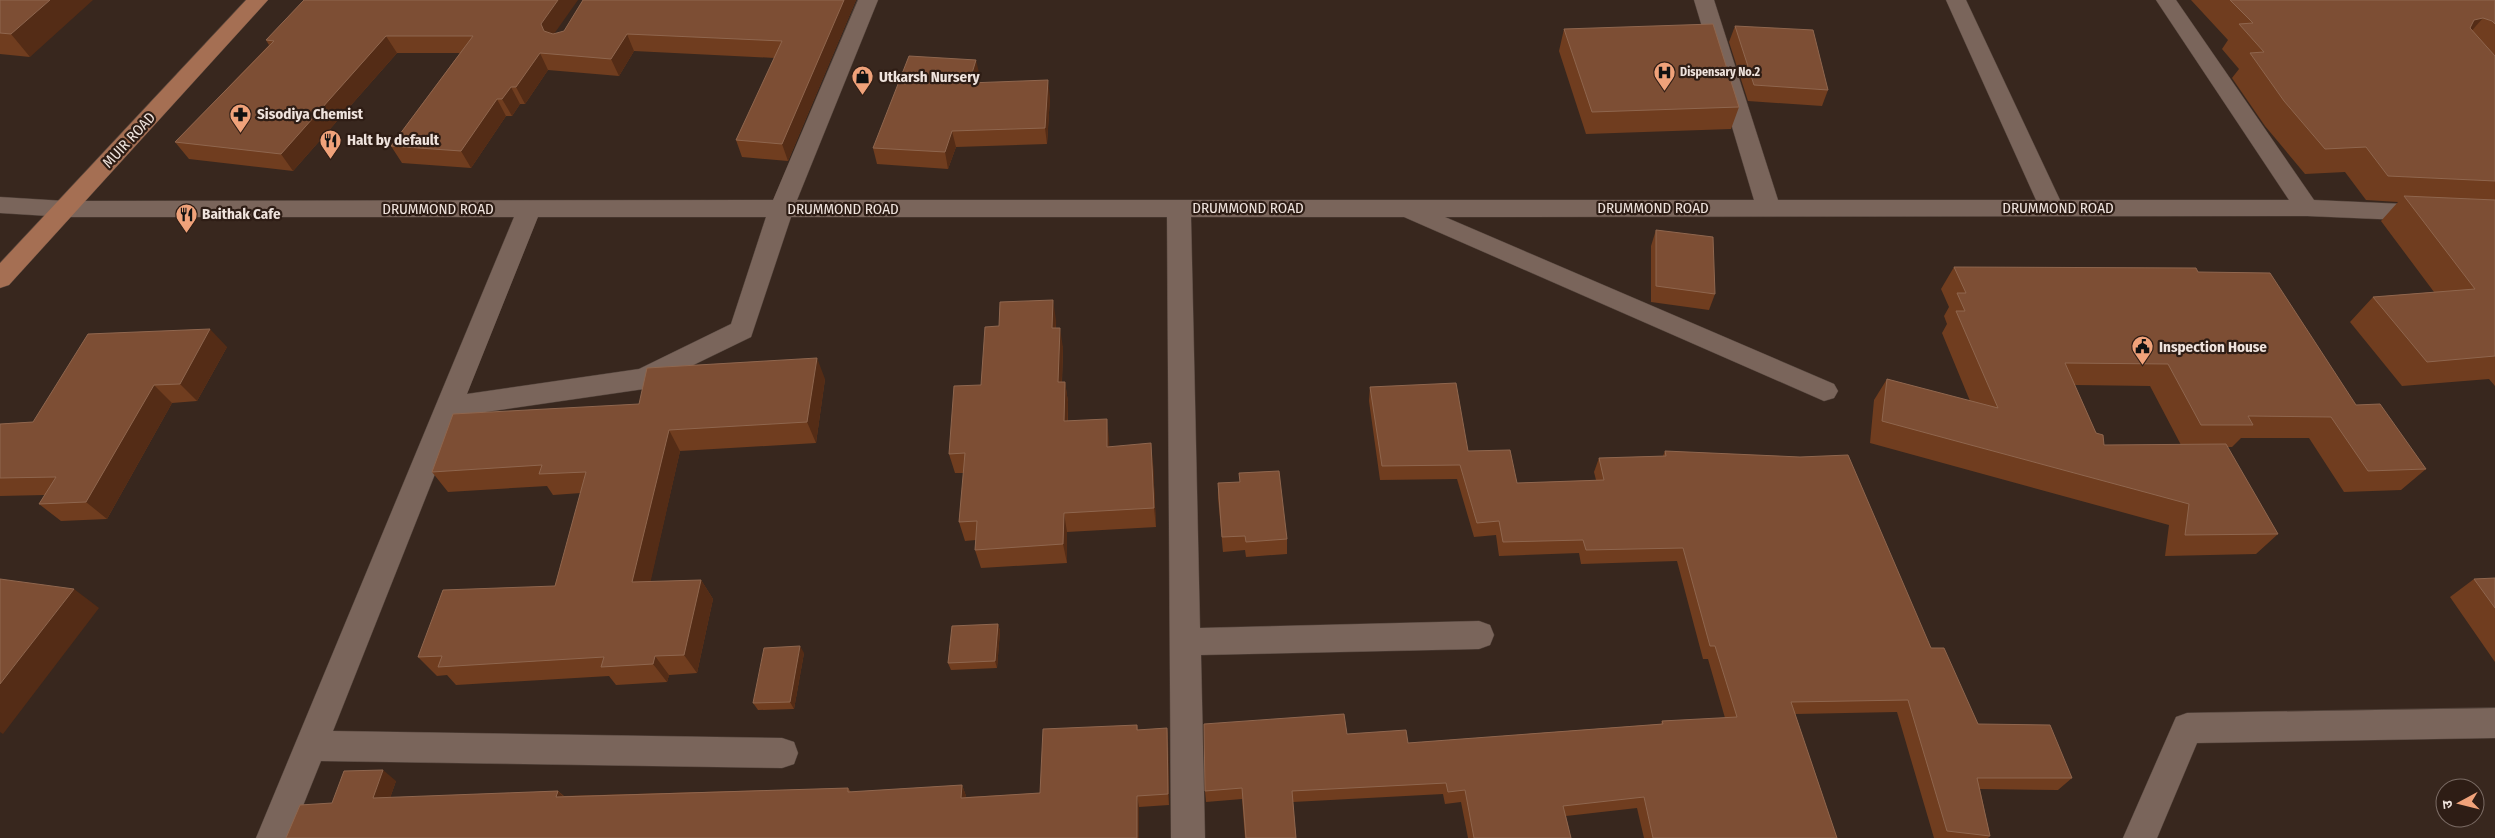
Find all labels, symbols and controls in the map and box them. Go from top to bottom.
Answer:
hospital icon: Dispensary No.2 [1652,60,1676,91]
shop icon: Utkarsh Nursery [851,65,875,96]
place label: Dispensary No.2 [1680,65,1760,79]
place label: Utkarsh Nursery [879,68,981,86]
pharmacy icon: Sisodiya Chemist [229,102,253,133]
place label: Sisodiya Chemist [257,105,364,123]
street label: MUIR ROAD [99,109,159,171]
restaurant icon: Halt by default [319,128,343,159]
place label: Halt by default [347,131,440,149]
street label: DRUMMOND ROAD [1192,199,1304,217]
street label: DRUMMOND ROAD [1597,199,1709,217]
street label: DRUMMOND ROAD [2002,199,2114,217]
street label: DRUMMOND ROAD [382,200,494,218]
street label: DRUMMOND ROAD [787,200,899,218]
restaurant icon: Baithak Cafe [174,202,198,233]
place label: Baithak Cafe [202,205,281,223]
public building icon: Inspection House [2131,335,2155,366]
place label: Inspection House [2159,338,2267,356]
north arrow [2435,778,2485,828]
text: उ [2439,799,2457,810]

